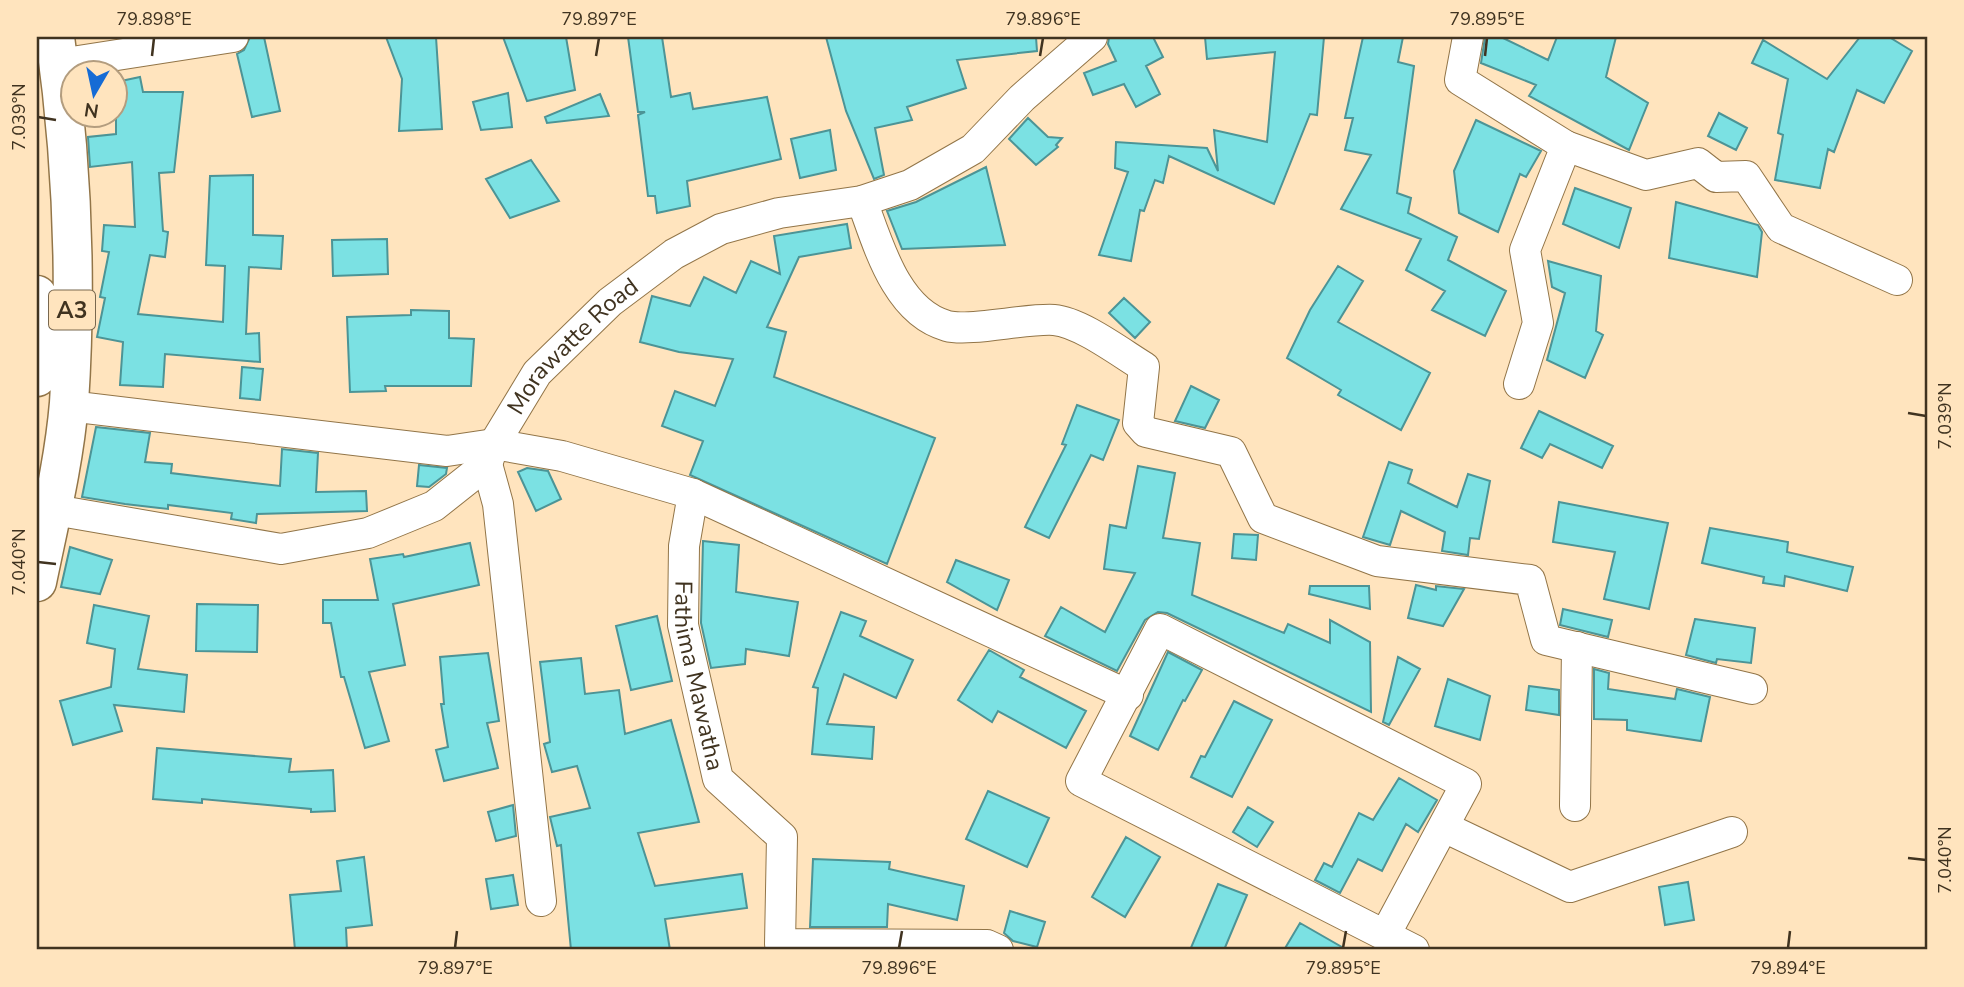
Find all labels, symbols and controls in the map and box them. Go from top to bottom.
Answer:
text: 79.898°E [116,7,192,31]
text: 79.897°E [561,7,637,31]
text: 79.896°E [1005,7,1081,31]
text: 79.895°E [1449,7,1525,31]
north arrow [60,60,130,130]
text: 7.039°N [7,83,31,151]
text: N [82,96,101,124]
street label: Morawatte Road [500,270,645,420]
road number: A3 [49,290,95,330]
text: 7.039°N [1933,382,1957,450]
text: 7.040°N [7,528,31,596]
street label: Fathima Mawatha [667,580,732,774]
text: 7.040°N [1933,826,1957,894]
text: 79.897°E [417,956,493,980]
text: 79.896°E [861,956,937,980]
text: 79.895°E [1305,956,1381,980]
text: 79.894°E [1750,956,1826,980]

